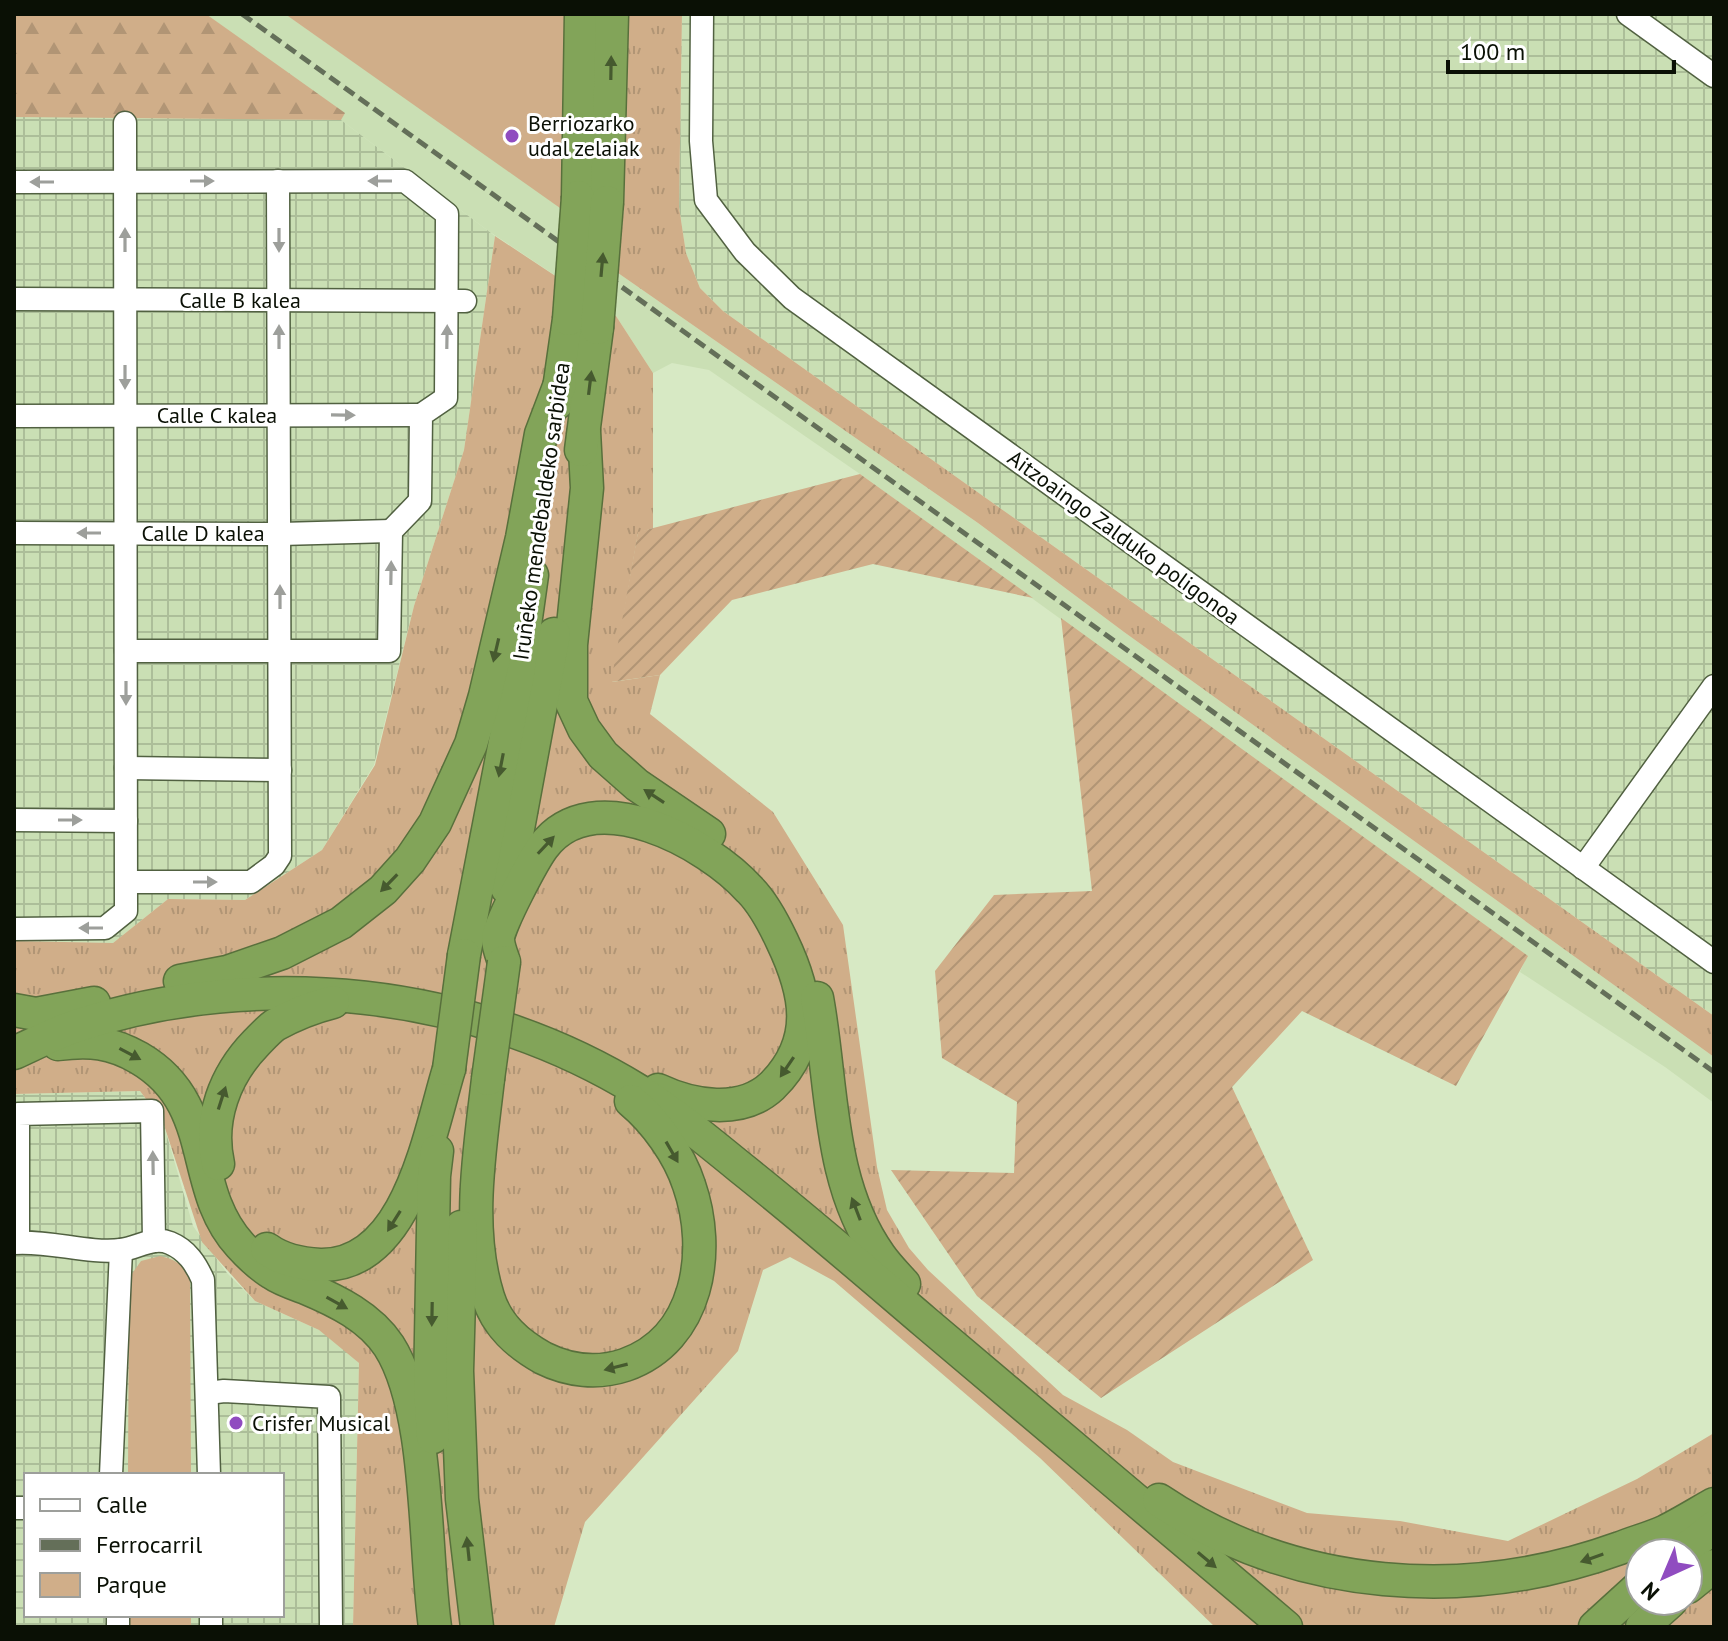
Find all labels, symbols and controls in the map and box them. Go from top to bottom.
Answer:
scale bar [1448,24,1674,74]
text: 100 m [1460,36,1525,67]
one-way arrow [604,55,617,80]
place label: Berriozarko udal zelaiak [528,109,640,162]
marker: Berriozarko udal zelaiak [503,127,521,145]
one-way arrow [190,175,215,187]
one-way arrow [367,175,392,187]
one-way arrow [29,176,54,188]
one-way arrow [119,227,131,252]
one-way arrow [272,228,285,253]
one-way arrow [596,252,609,277]
street label: Calle B kalea [179,286,301,314]
one-way arrow [273,324,285,349]
one-way arrow [441,324,453,349]
street label: Iruñeko mendebaldeko sarbidea [506,360,576,662]
one-way arrow [119,365,131,390]
one-way arrow [584,370,597,395]
street label: Calle C kalea [157,401,277,429]
one-way arrow [331,409,356,421]
street label: Aitzoaingo Zalduko poligonoa [1002,443,1246,631]
street label: Calle D kalea [141,519,265,547]
one-way arrow [76,527,101,539]
one-way arrow [384,560,397,585]
one-way arrow [274,584,286,609]
one-way arrow [489,637,501,662]
one-way arrow [120,681,132,706]
one-way arrow [494,753,506,778]
one-way arrow [643,789,664,804]
one-way arrow [58,814,83,826]
one-way arrow [537,836,555,855]
one-way arrow [381,873,399,892]
one-way arrow [193,876,218,888]
one-way arrow [78,922,103,934]
one-way arrow [118,1047,141,1060]
one-way arrow [780,1056,795,1077]
one-way arrow [216,1086,229,1110]
one-way arrow [665,1141,679,1163]
one-way arrow [146,1150,159,1175]
one-way arrow [849,1197,862,1221]
one-way arrow [388,1210,402,1232]
one-way arrow [326,1296,349,1310]
one-way arrow [425,1302,438,1327]
one-way arrow [603,1361,628,1374]
place label: Crisfer Musical [252,1409,390,1437]
marker: Crisfer Musical [227,1414,245,1432]
legend [24,1473,284,1617]
text: Calle [96,1489,147,1520]
text: Ferrocarril [96,1529,202,1560]
one-way arrow [461,1537,474,1562]
north arrow [1624,1537,1704,1617]
one-way arrow [1196,1551,1216,1568]
one-way arrow [1579,1552,1603,1564]
text: Parque [96,1569,167,1600]
text: N [1635,1576,1665,1606]

